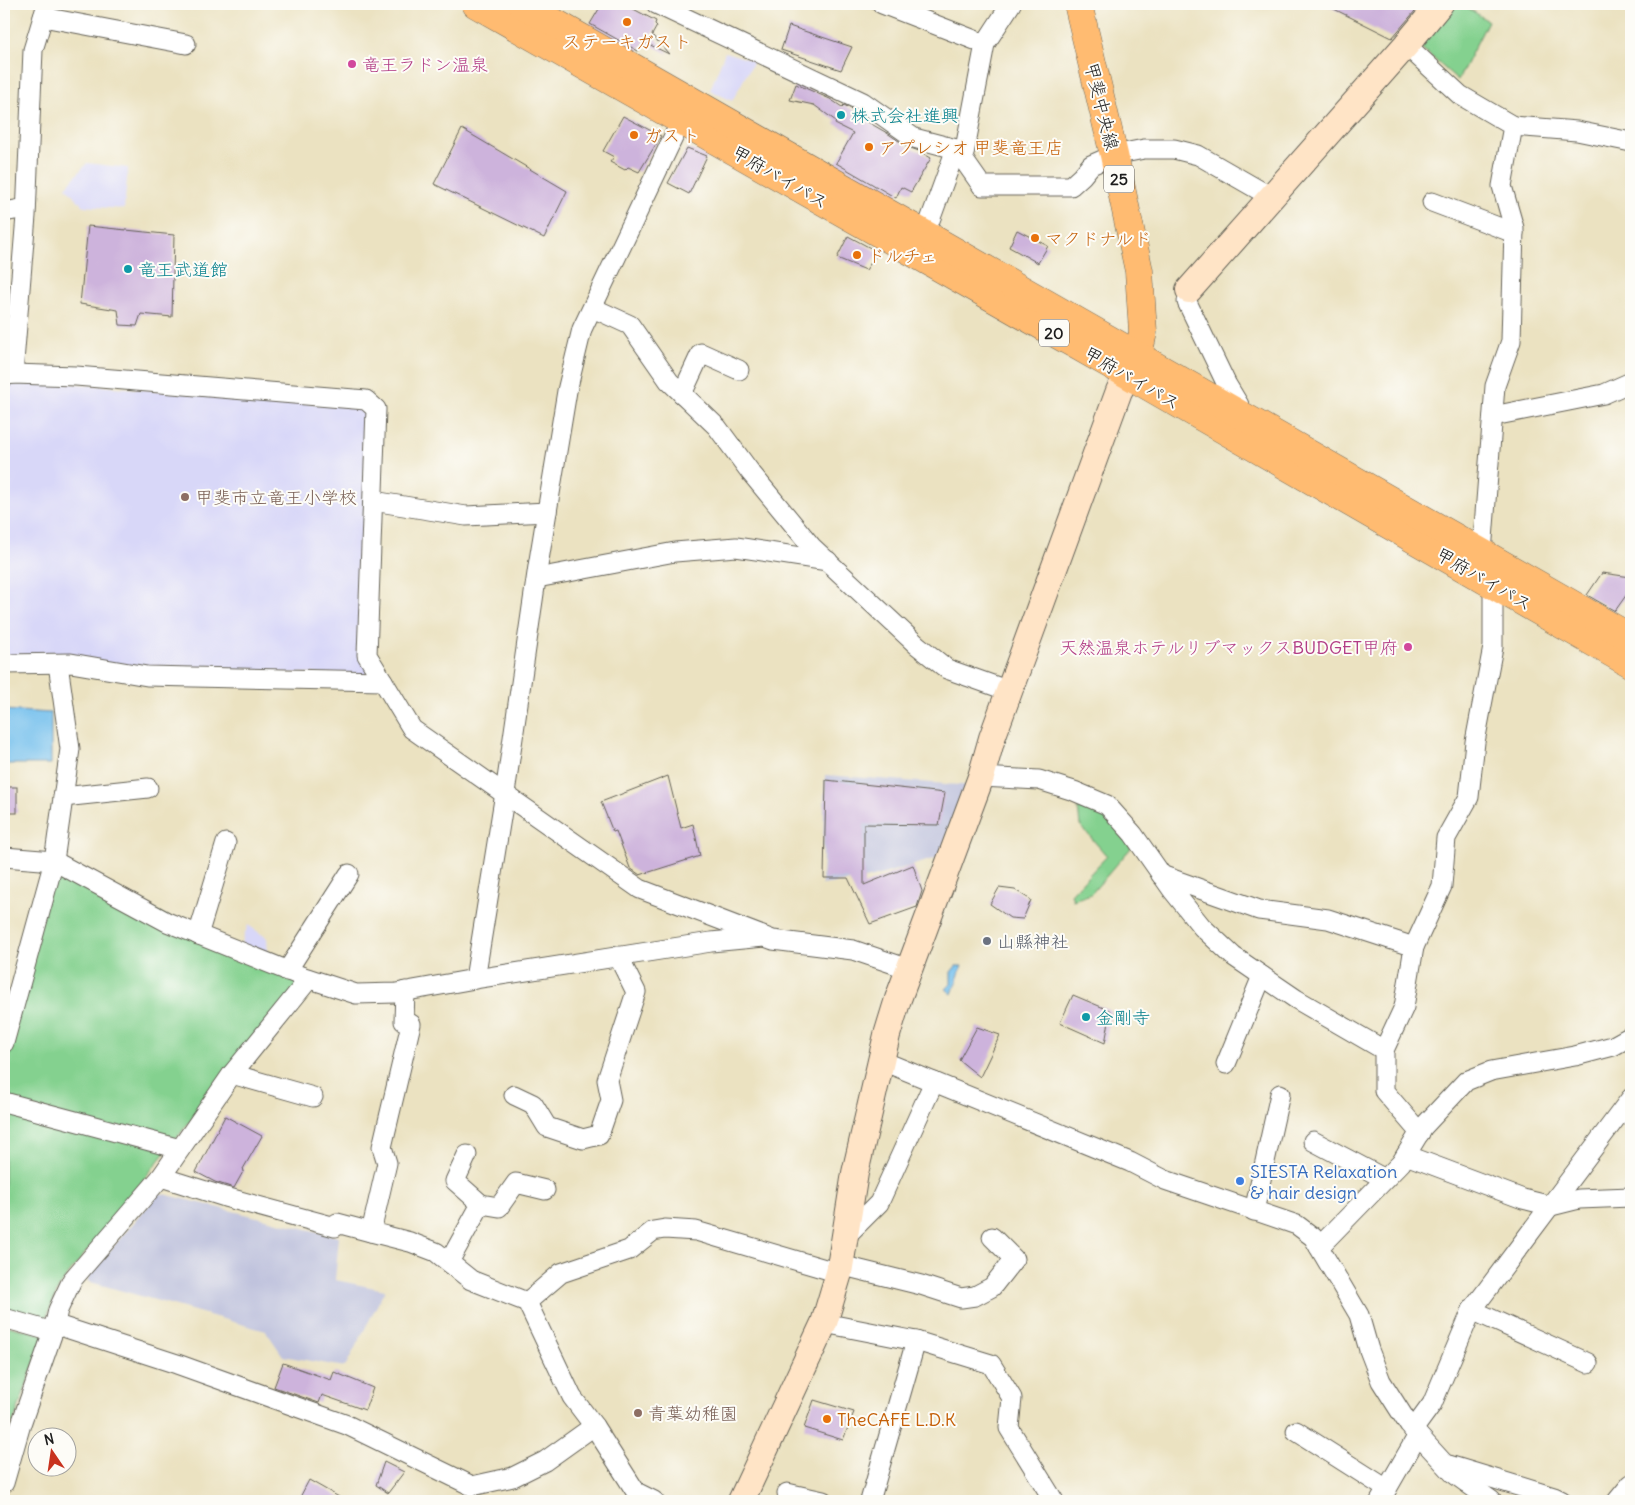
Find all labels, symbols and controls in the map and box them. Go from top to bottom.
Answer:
marker: ステーキガスト [621,16,633,28]
place label: ステーキガスト [563,30,691,53]
place label: 竜王ラドン温泉 [362,53,488,76]
marker: 竜王ラドン温泉 [346,58,358,70]
street label: 甲斐中央線 [1080,60,1124,152]
place label: 株式会社進興 [851,104,959,127]
marker: 株式会社進興 [835,109,847,121]
place label: ガスト [644,124,700,147]
marker: ガスト [628,129,640,141]
place label: アプレシオ 甲斐竜王店 [879,136,1063,159]
street label: 甲府バイパス [728,140,832,214]
marker: アプレシオ 甲斐竜王店 [863,141,875,153]
road number: 25 [1104,165,1134,192]
place label: マクドナルド [1045,227,1152,250]
marker: マクドナルド [1029,232,1041,244]
place label: ドルチェ [867,244,937,267]
marker: ドルチェ [851,249,863,261]
place label: 竜王武道館 [138,258,228,281]
marker: 竜王武道館 [122,263,134,275]
road number: 20 [1039,319,1069,346]
street label: 甲府バイパス [1080,341,1184,415]
place label: 甲斐市立竜王小学校 [195,486,357,509]
marker: 甲斐市立竜王小学校 [179,491,191,503]
street label: 甲府バイパス [1432,542,1536,616]
place label: 天然温泉ホテルリブマックスBUDGET甲府 [1059,636,1398,659]
marker: 天然温泉ホテルリブマックスBUDGET甲府 [1402,641,1414,653]
place label: 山縣神社 [997,930,1069,953]
marker: 山縣神社 [981,935,993,947]
place label: 金剛寺 [1096,1006,1150,1029]
marker: 金剛寺 [1080,1011,1092,1023]
place label: SIESTA Relaxation & hair design [1250,1160,1397,1204]
marker: SIESTA Relaxation & hair design [1234,1175,1246,1187]
place label: 青葉幼稚園 [648,1402,738,1425]
marker: 青葉幼稚園 [632,1407,644,1419]
place label: TheCAFE L.D.K [837,1408,956,1431]
marker: TheCAFE L.D.K [821,1413,833,1425]
north arrow [28,1428,78,1478]
text: N [42,1429,56,1449]

